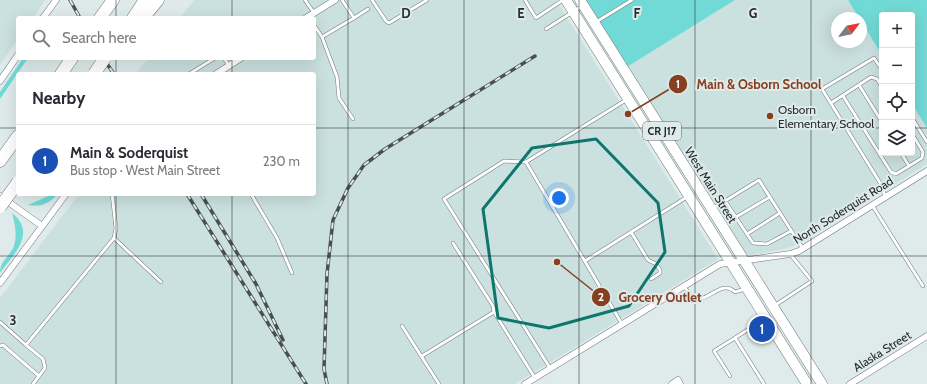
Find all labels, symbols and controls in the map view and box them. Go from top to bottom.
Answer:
text: D [401,5,411,21]
text: E [517,5,525,21]
text: F [634,5,641,21]
text: G [749,5,758,21]
north arrow [831,12,867,48]
map controls [879,12,915,156]
button: + [879,12,915,48]
search box [16,16,316,60]
icon: search [30,27,52,49]
text: Search here [62,29,137,47]
button: − [879,48,915,84]
callout: Main & Osborn School [668,72,829,97]
text: 1 [676,76,680,91]
text: Main & Osborn School [697,76,822,92]
button: locate [879,84,915,120]
text: Nearby [32,88,85,108]
place label: Osborn Elementary School [778,102,874,131]
marker: Osborn Elementary School [765,111,775,121]
button: layers [879,120,915,156]
road number: CR J17 [643,122,681,140]
text: Main & Soderquist [70,144,188,162]
street label: West Main Street [682,144,740,226]
text: 1 [43,153,47,169]
text: 230 m [263,153,300,169]
text: Bus stop · West Main Street [70,162,220,178]
street label: North Soderquist Road [790,173,896,247]
your location [549,188,569,208]
callout: Grocery Outlet [591,285,710,310]
text: 2 [598,289,604,304]
text: Grocery Outlet [619,289,702,305]
text: 3 [9,312,17,328]
pin: 1 [749,314,775,344]
street label: Alaska Street [850,327,914,375]

